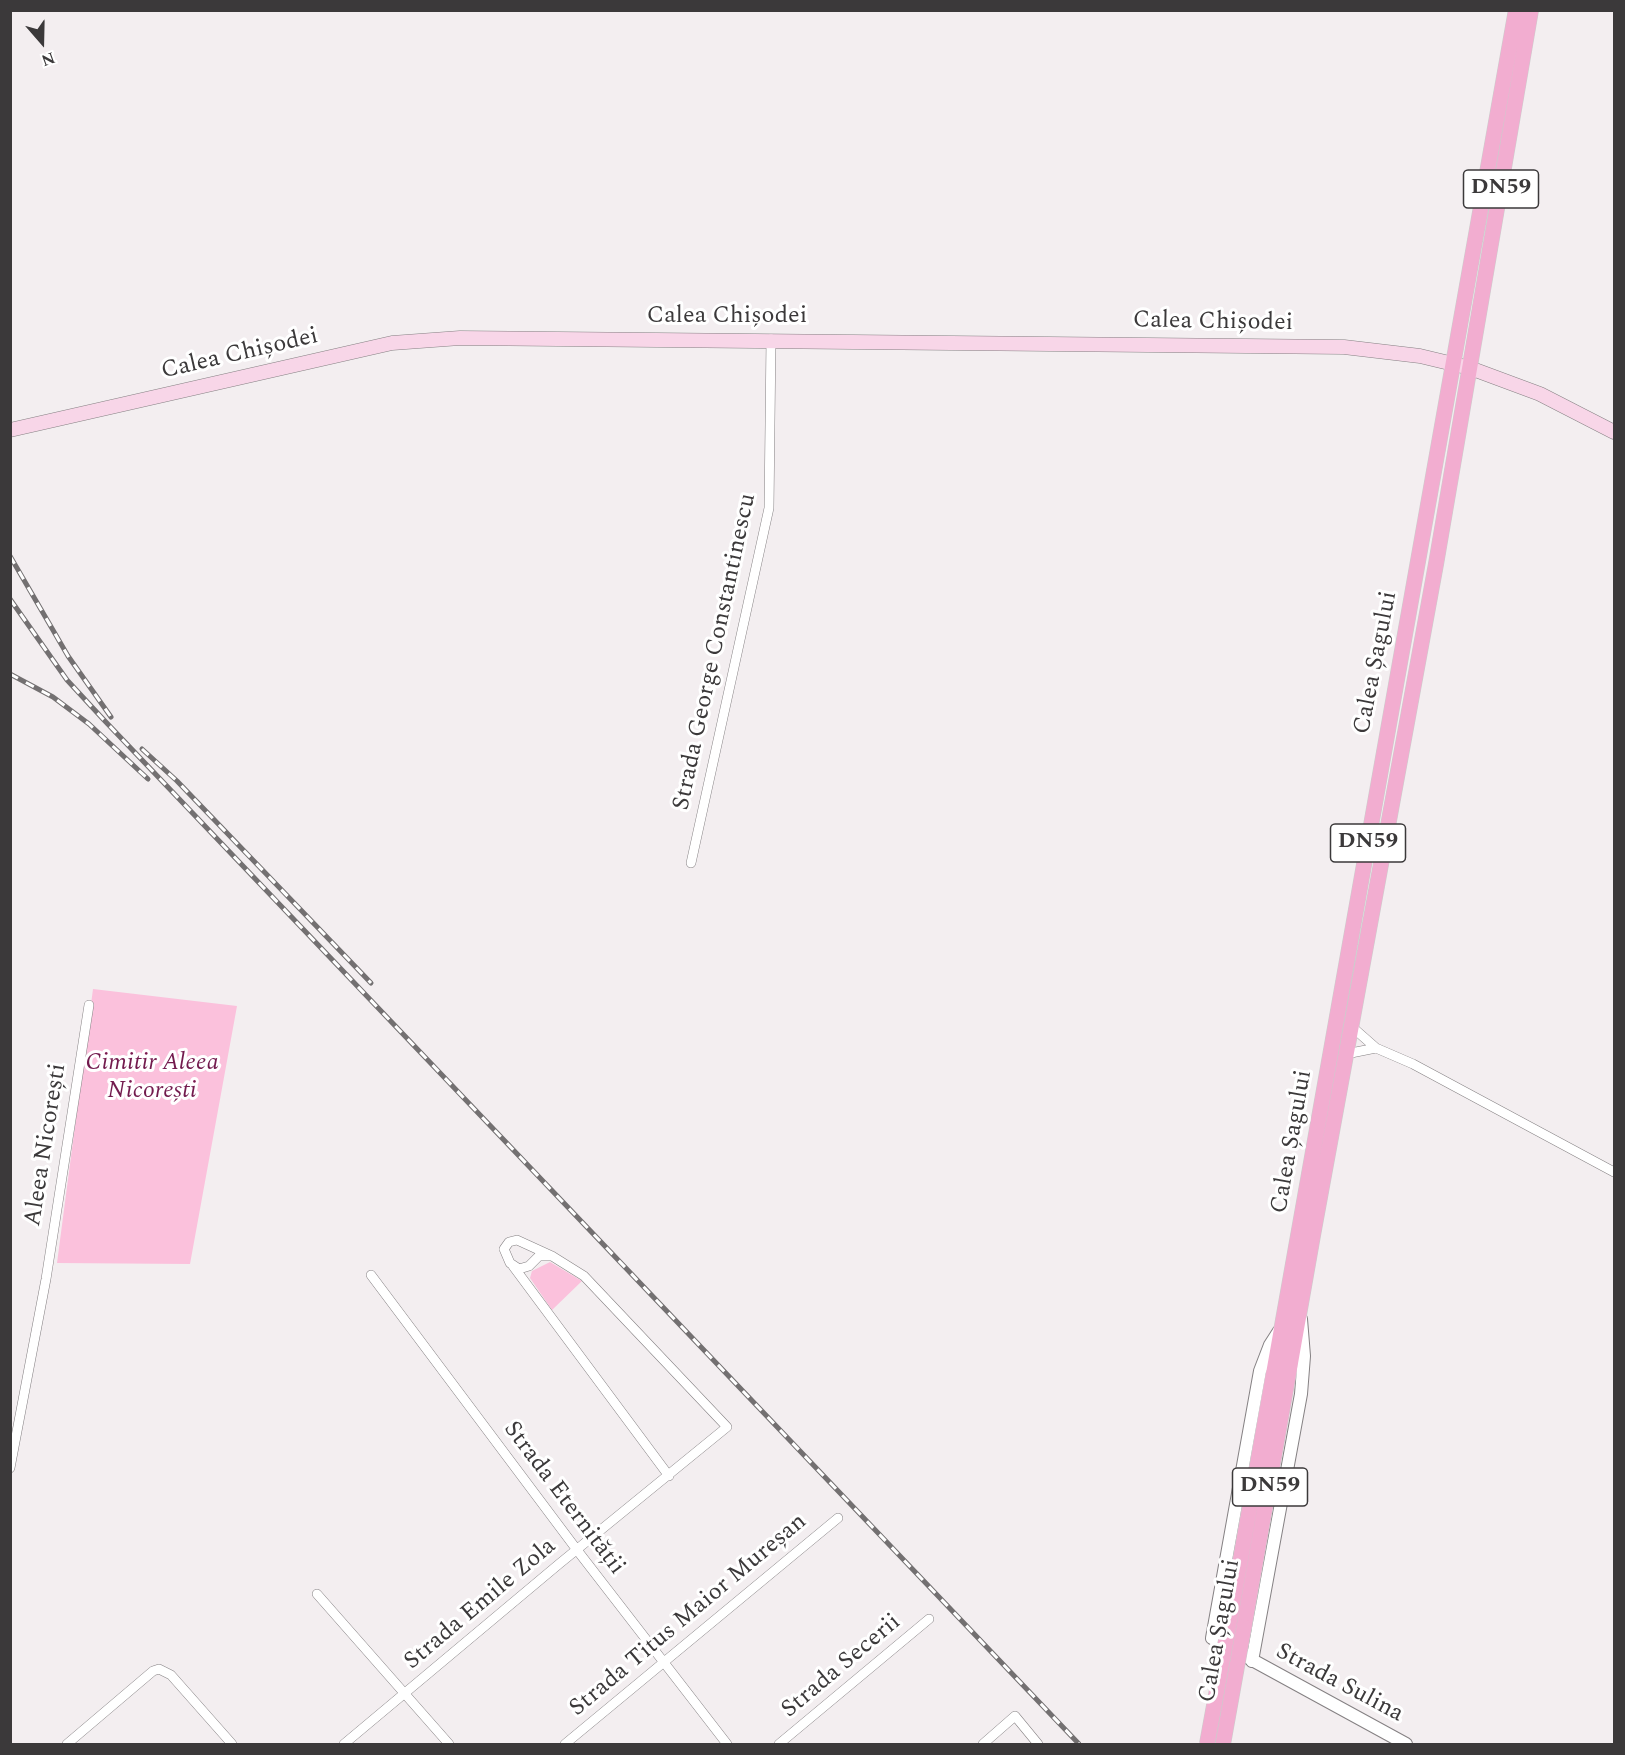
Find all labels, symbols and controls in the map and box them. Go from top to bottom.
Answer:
north arrow [12,12,72,72]
text: N [38,45,58,72]
road number: DN59 [1464,170,1538,208]
street label: Calea Chișodei [647,303,807,331]
street label: Calea Chișodei [1133,307,1293,339]
street label: Calea Chișodei [159,323,321,387]
street label: Strada George Constantinescu [668,491,764,813]
street label: Calea Șagului [1349,589,1405,737]
road number: DN59 [1330,824,1406,862]
park label: Cimitir Aleea Nicorești [85,1050,219,1106]
street label: Aleea Nicorești [20,1062,74,1228]
street label: Calea Șagului [1266,1068,1320,1216]
street label: Strada Eternității [496,1417,630,1581]
road number: DN59 [1232,1468,1308,1506]
street label: Strada Titus Maior Mureșan [565,1508,813,1724]
street label: Strada Emile Zola [399,1533,563,1677]
street label: Calea Șagului [1194,1557,1248,1705]
street label: Strada Secerii [776,1609,908,1725]
street label: Strada Sulina [1270,1638,1408,1730]

